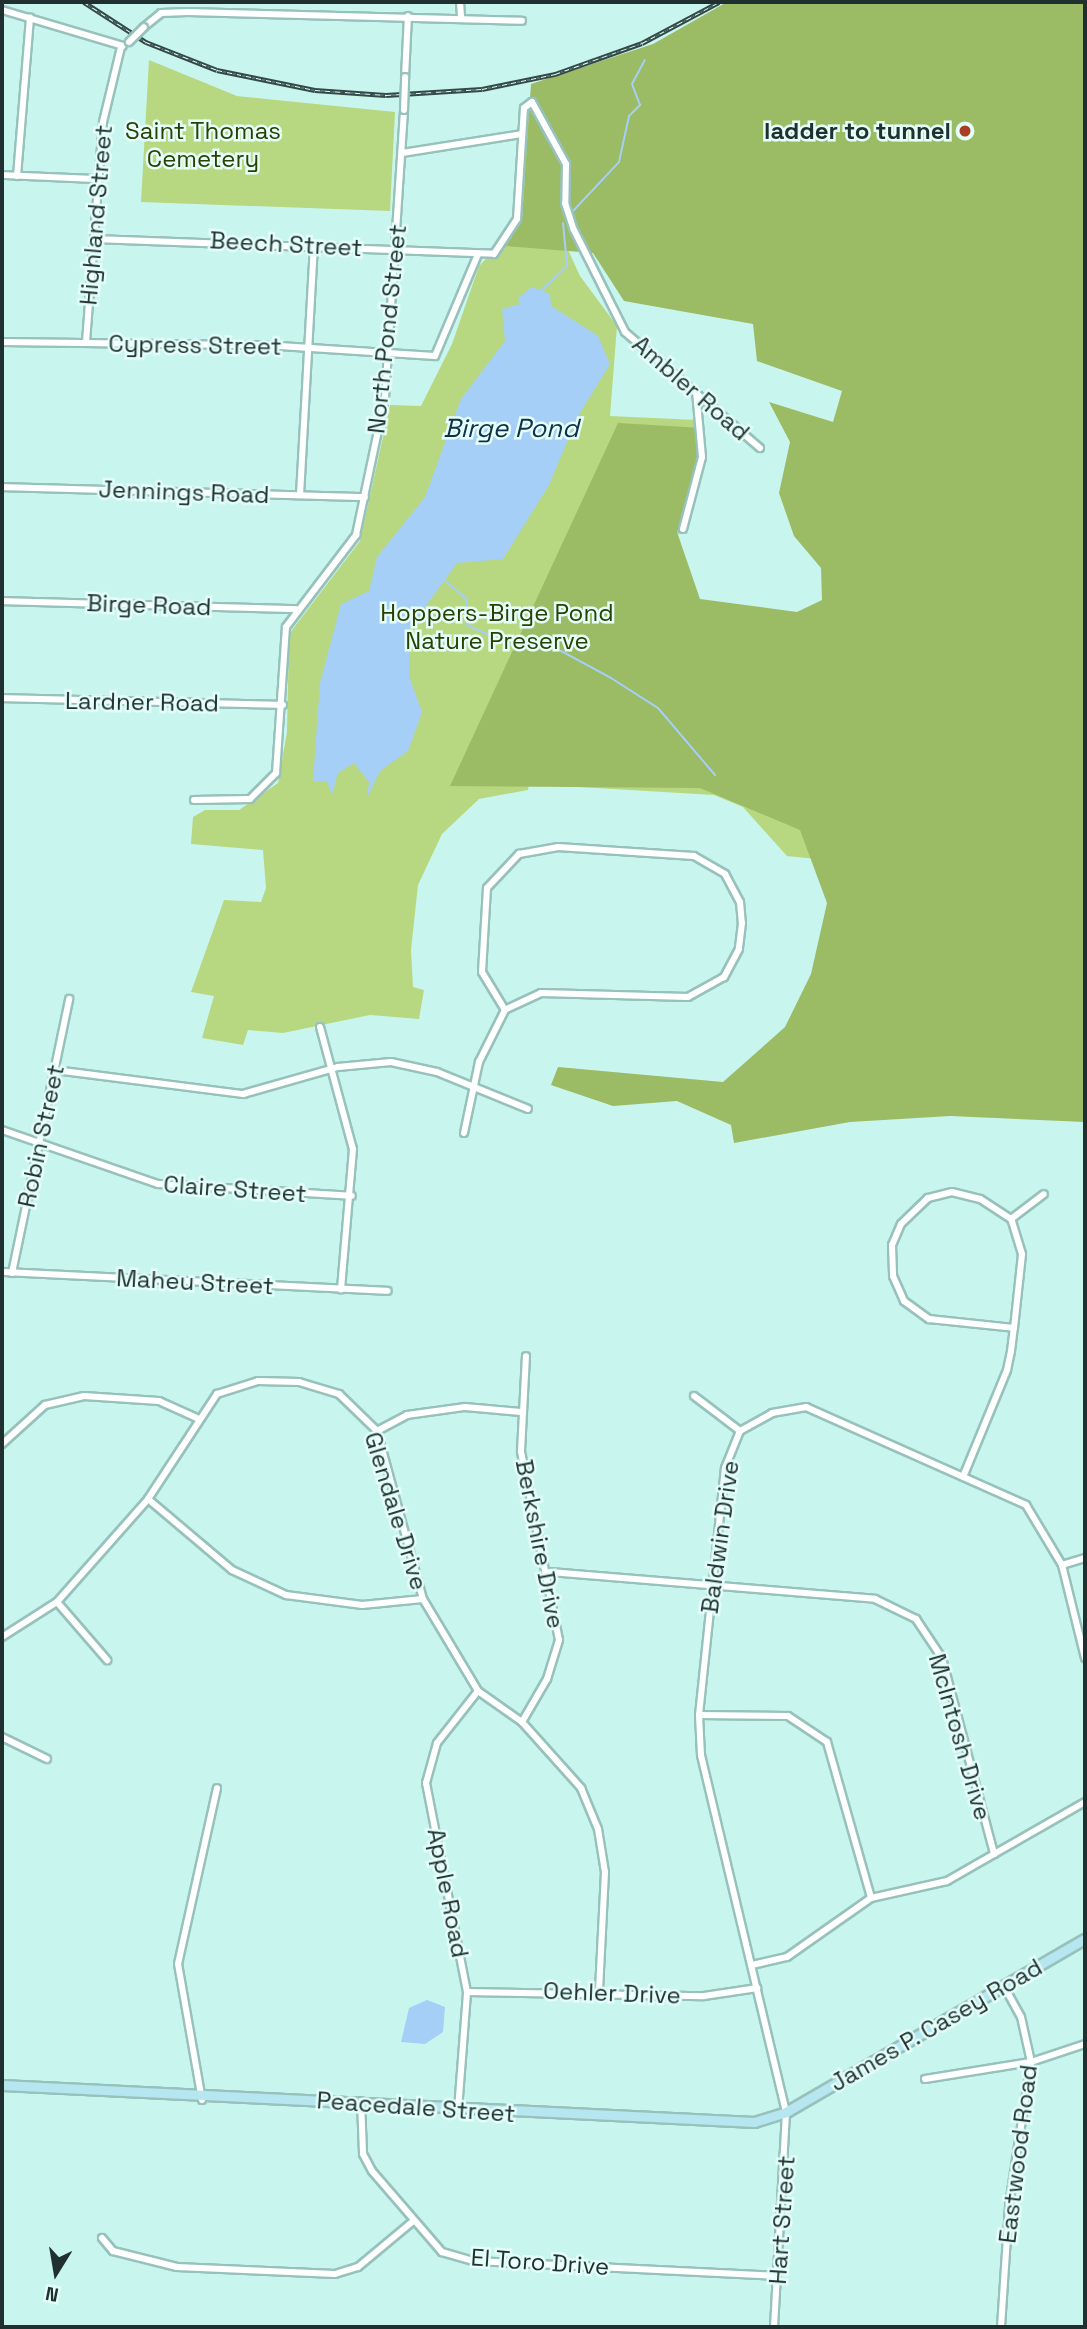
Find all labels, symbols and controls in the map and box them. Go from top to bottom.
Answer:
park label: Saint Thomas Cemetery [125,117,281,173]
place label: ladder to tunnel [764,117,951,145]
marker: ladder to tunnel [957,123,973,139]
street label: Highland Street [74,124,118,306]
street label: North Pond Street [362,223,412,435]
street label: Beech Street [209,226,363,262]
street label: Cypress Street [108,329,282,361]
street label: Ambler Road [627,329,755,447]
water label: Birge Pond [443,413,579,445]
street label: Jennings Road [98,475,270,509]
street label: Birge Road [86,588,212,622]
park label: Hoppers-Birge Pond Nature Preserve [380,599,614,655]
street label: Lardner Road [65,686,219,718]
street label: Robin Street [12,1062,70,1210]
street label: Claire Street [163,1170,307,1208]
street label: Maheu Street [116,1263,274,1301]
street label: Glendale Drive [358,1429,434,1593]
street label: Berkshire Drive [510,1457,570,1631]
street label: Baldwin Drive [695,1459,745,1615]
street label: McIntosh Drive [922,1650,998,1824]
street label: Apple Road [421,1826,475,1960]
street label: James P. Casey Road [824,1952,1048,2098]
street label: Oehler Drive [543,1976,681,2010]
street label: Eastwood Road [993,2063,1043,2245]
street label: Peacedale Street [316,2086,516,2128]
street label: Hart Street [763,2155,801,2285]
north arrow [21,2238,91,2308]
street label: El Toro Drive [470,2243,610,2281]
text: N [43,2281,61,2308]

